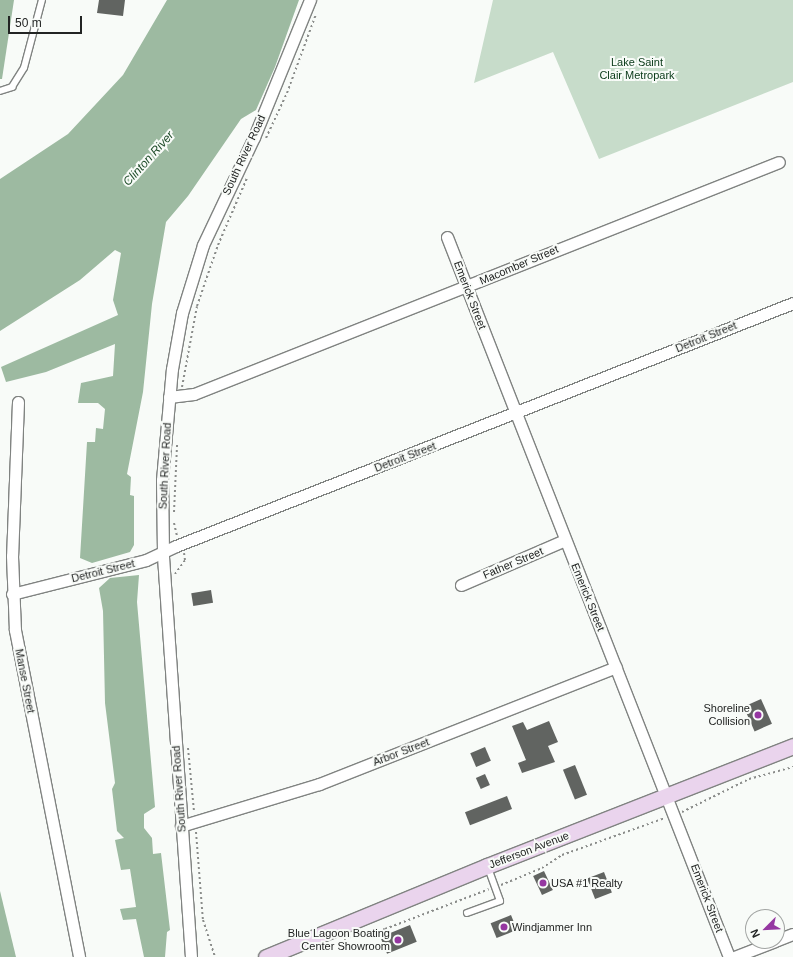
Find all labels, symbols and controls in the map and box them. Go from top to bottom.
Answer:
scale bar [10,8,84,34]
text: 50 m [15,16,42,30]
park label: Lake Saint Clair Metropark [599,56,675,82]
street label: South River Road [220,113,268,197]
water label: Clinton River [121,129,177,189]
street label: Macomber Street [478,242,560,288]
street label: Emerick Street [451,259,489,331]
street label: Detroit Street [673,319,739,355]
street label: South River Road [156,422,174,510]
street label: Detroit Street [372,439,438,475]
street label: Father Street [481,544,545,582]
street label: Detroit Street [70,557,136,585]
street label: Emerick Street [568,561,608,633]
street label: Manse Street [12,648,38,714]
place label: Shoreline Collision [704,702,750,728]
marker: Shoreline Collision [753,710,763,720]
street label: Arbor Street [371,735,431,769]
street label: South River Road [169,745,189,833]
street label: Jefferson Avenue [487,829,571,871]
street label: Emerick Street [688,862,726,934]
place label: USA #1 Realty [551,876,623,890]
marker: USA #1 Realty [538,878,548,888]
north arrow [745,909,785,949]
place label: Windjammer Inn [512,920,592,934]
marker: Windjammer Inn [499,922,509,932]
place label: Blue Lagoon Boating Center Showroom [288,927,390,953]
text: N [748,927,762,940]
marker: Blue Lagoon Boating Center Showroom [393,935,403,945]

